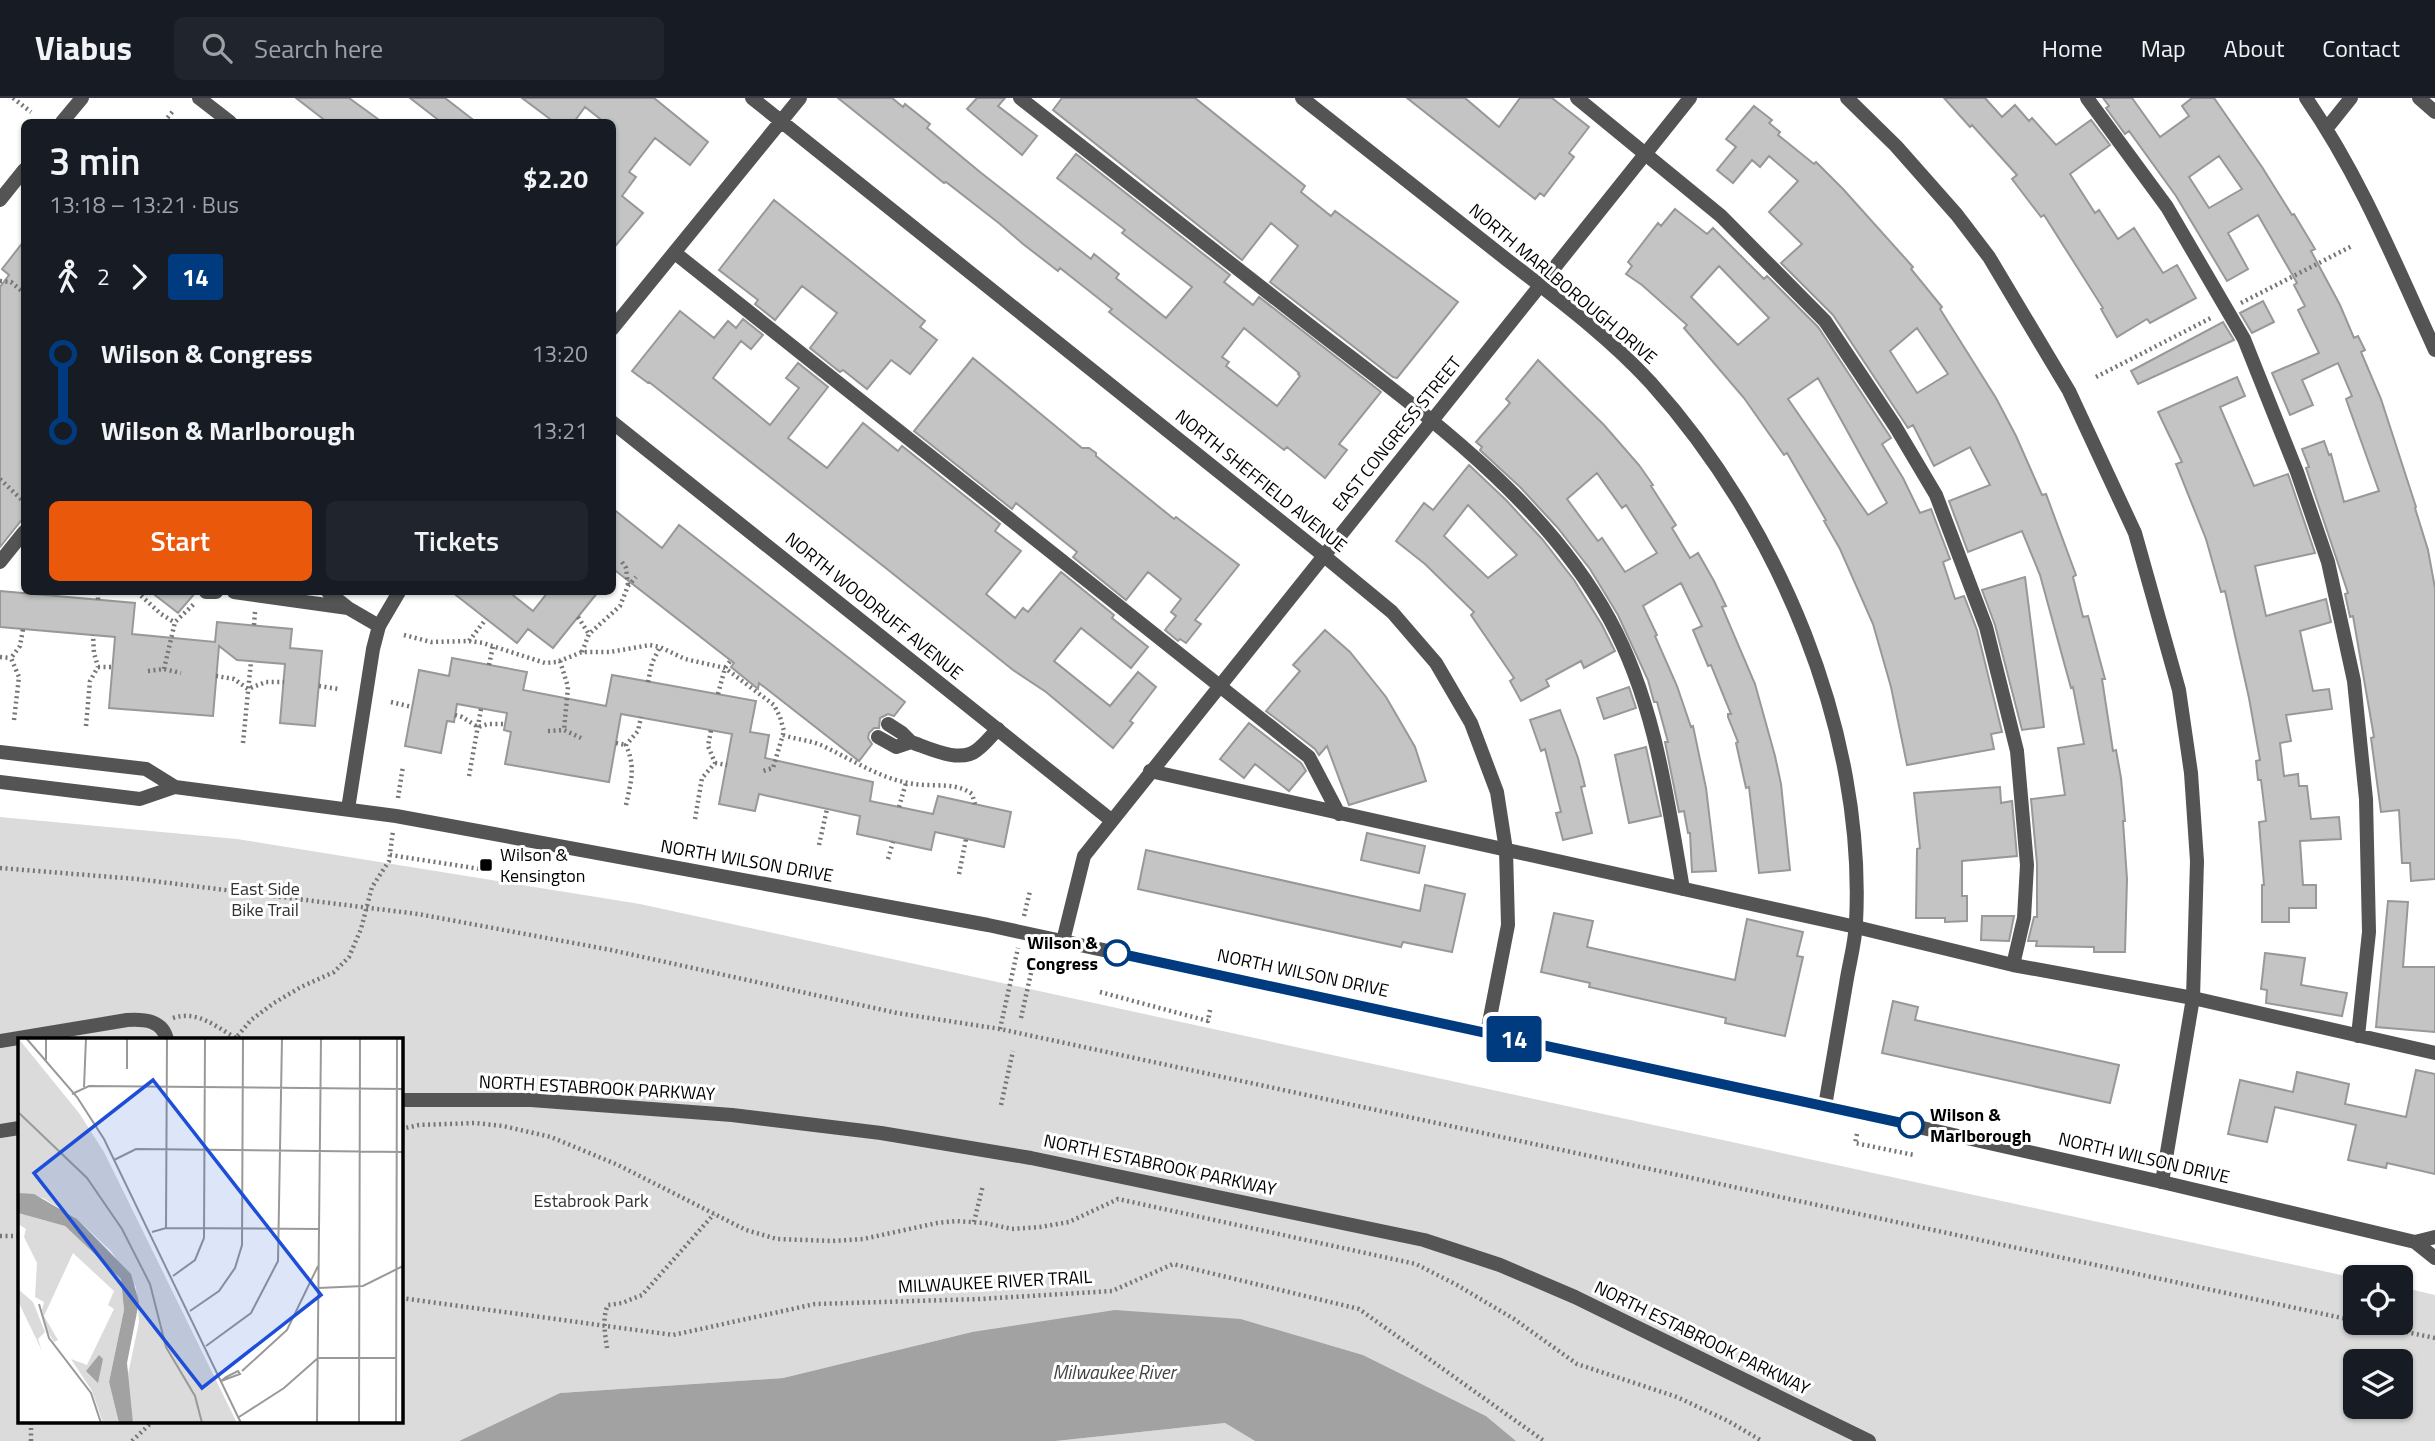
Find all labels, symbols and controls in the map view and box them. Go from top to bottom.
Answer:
search box [174,17,664,80]
text: Viabus [35,23,132,73]
icon: search [198,29,236,67]
text: Search here [254,29,383,68]
text: Home [2042,30,2103,66]
text: Map [2141,30,2186,66]
text: About [2224,30,2284,66]
text: Contact [2322,30,2400,66]
text: 3 min [49,132,140,190]
text: $2.20 [523,159,588,198]
text: 13:18 – 13:21 · Bus [49,187,239,222]
street label: NORTH MARLBOROUGH DRIVE [1463,197,1663,371]
icon: walk [49,258,87,296]
icon: forward [120,258,158,296]
text: 2 [97,259,110,294]
text: 14 [182,259,209,295]
text: Wilson & Congress [101,334,313,373]
text: 13:20 [531,336,588,371]
street label: EAST CONGRESS STREET [1326,350,1468,517]
street label: NORTH SHEFFIELD AVENUE [1170,403,1353,559]
text: Wilson & Marlborough [101,411,355,450]
text: 13:21 [531,413,588,448]
button: Start [49,501,312,581]
button: Tickets [326,501,588,581]
street label: NORTH WOODRUFF AVENUE [780,525,969,686]
street label: NORTH WILSON DRIVE [659,832,836,889]
place label: Wilson & Kensington [500,841,585,889]
marker: Wilson & Kensington [478,857,494,873]
park label: East Side Bike Trail [230,875,300,923]
place label: Wilson & Congress [1026,929,1098,977]
marker: Wilson & Congress [1104,940,1130,966]
street label: NORTH WILSON DRIVE [1215,941,1391,1004]
line badge: 14 [1482,1016,1546,1062]
text: 14 [1501,1021,1527,1057]
inset map [18,1038,402,1424]
street label: NORTH ESTABROOK PARKWAY [478,1068,716,1107]
place label: Wilson & Marlborough [1930,1101,2031,1149]
marker: Wilson & Marlborough [1898,1112,1924,1138]
street label: NORTH WILSON DRIVE [2056,1125,2232,1190]
street label: NORTH ESTABROOK PARKWAY [1041,1127,1279,1202]
park label: Estabrook Park [533,1187,649,1214]
street label: MILWAUKEE RIVER TRAIL [897,1263,1093,1300]
map controls [2343,1265,2413,1419]
button: locate [2343,1265,2413,1335]
street label: NORTH ESTABROOK PARKWAY [1590,1273,1815,1402]
button: layers [2343,1349,2413,1419]
water label: Milwaukee River [1052,1357,1178,1386]

